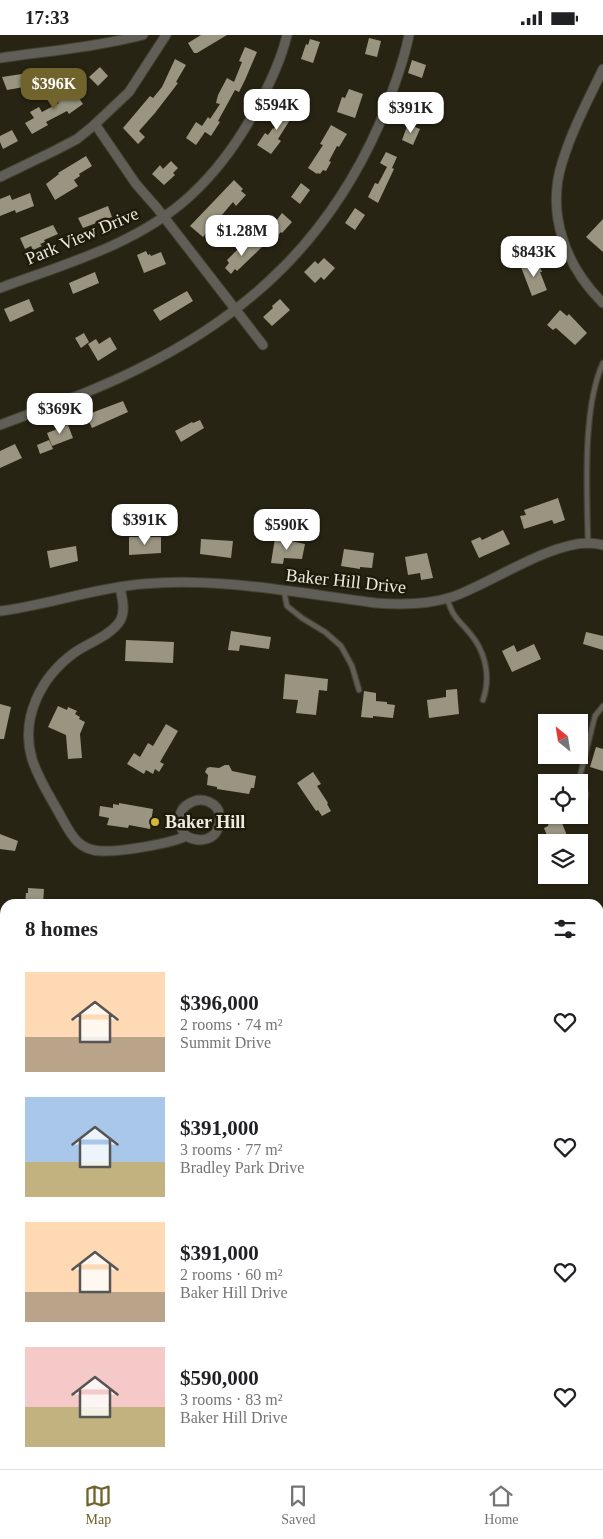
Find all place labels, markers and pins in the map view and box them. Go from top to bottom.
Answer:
pin: $396K [19,67,89,110]
pin: $594K [242,89,312,131]
pin: $391K [376,91,446,134]
pin: $1.28M [201,215,283,257]
pin: $843K [499,235,569,278]
pin: $369K [25,393,95,435]
pin: $391K [110,503,180,546]
pin: $590K [252,509,322,551]
place label: Baker Hill [165,812,245,832]
marker: Baker Hill [149,816,161,828]

